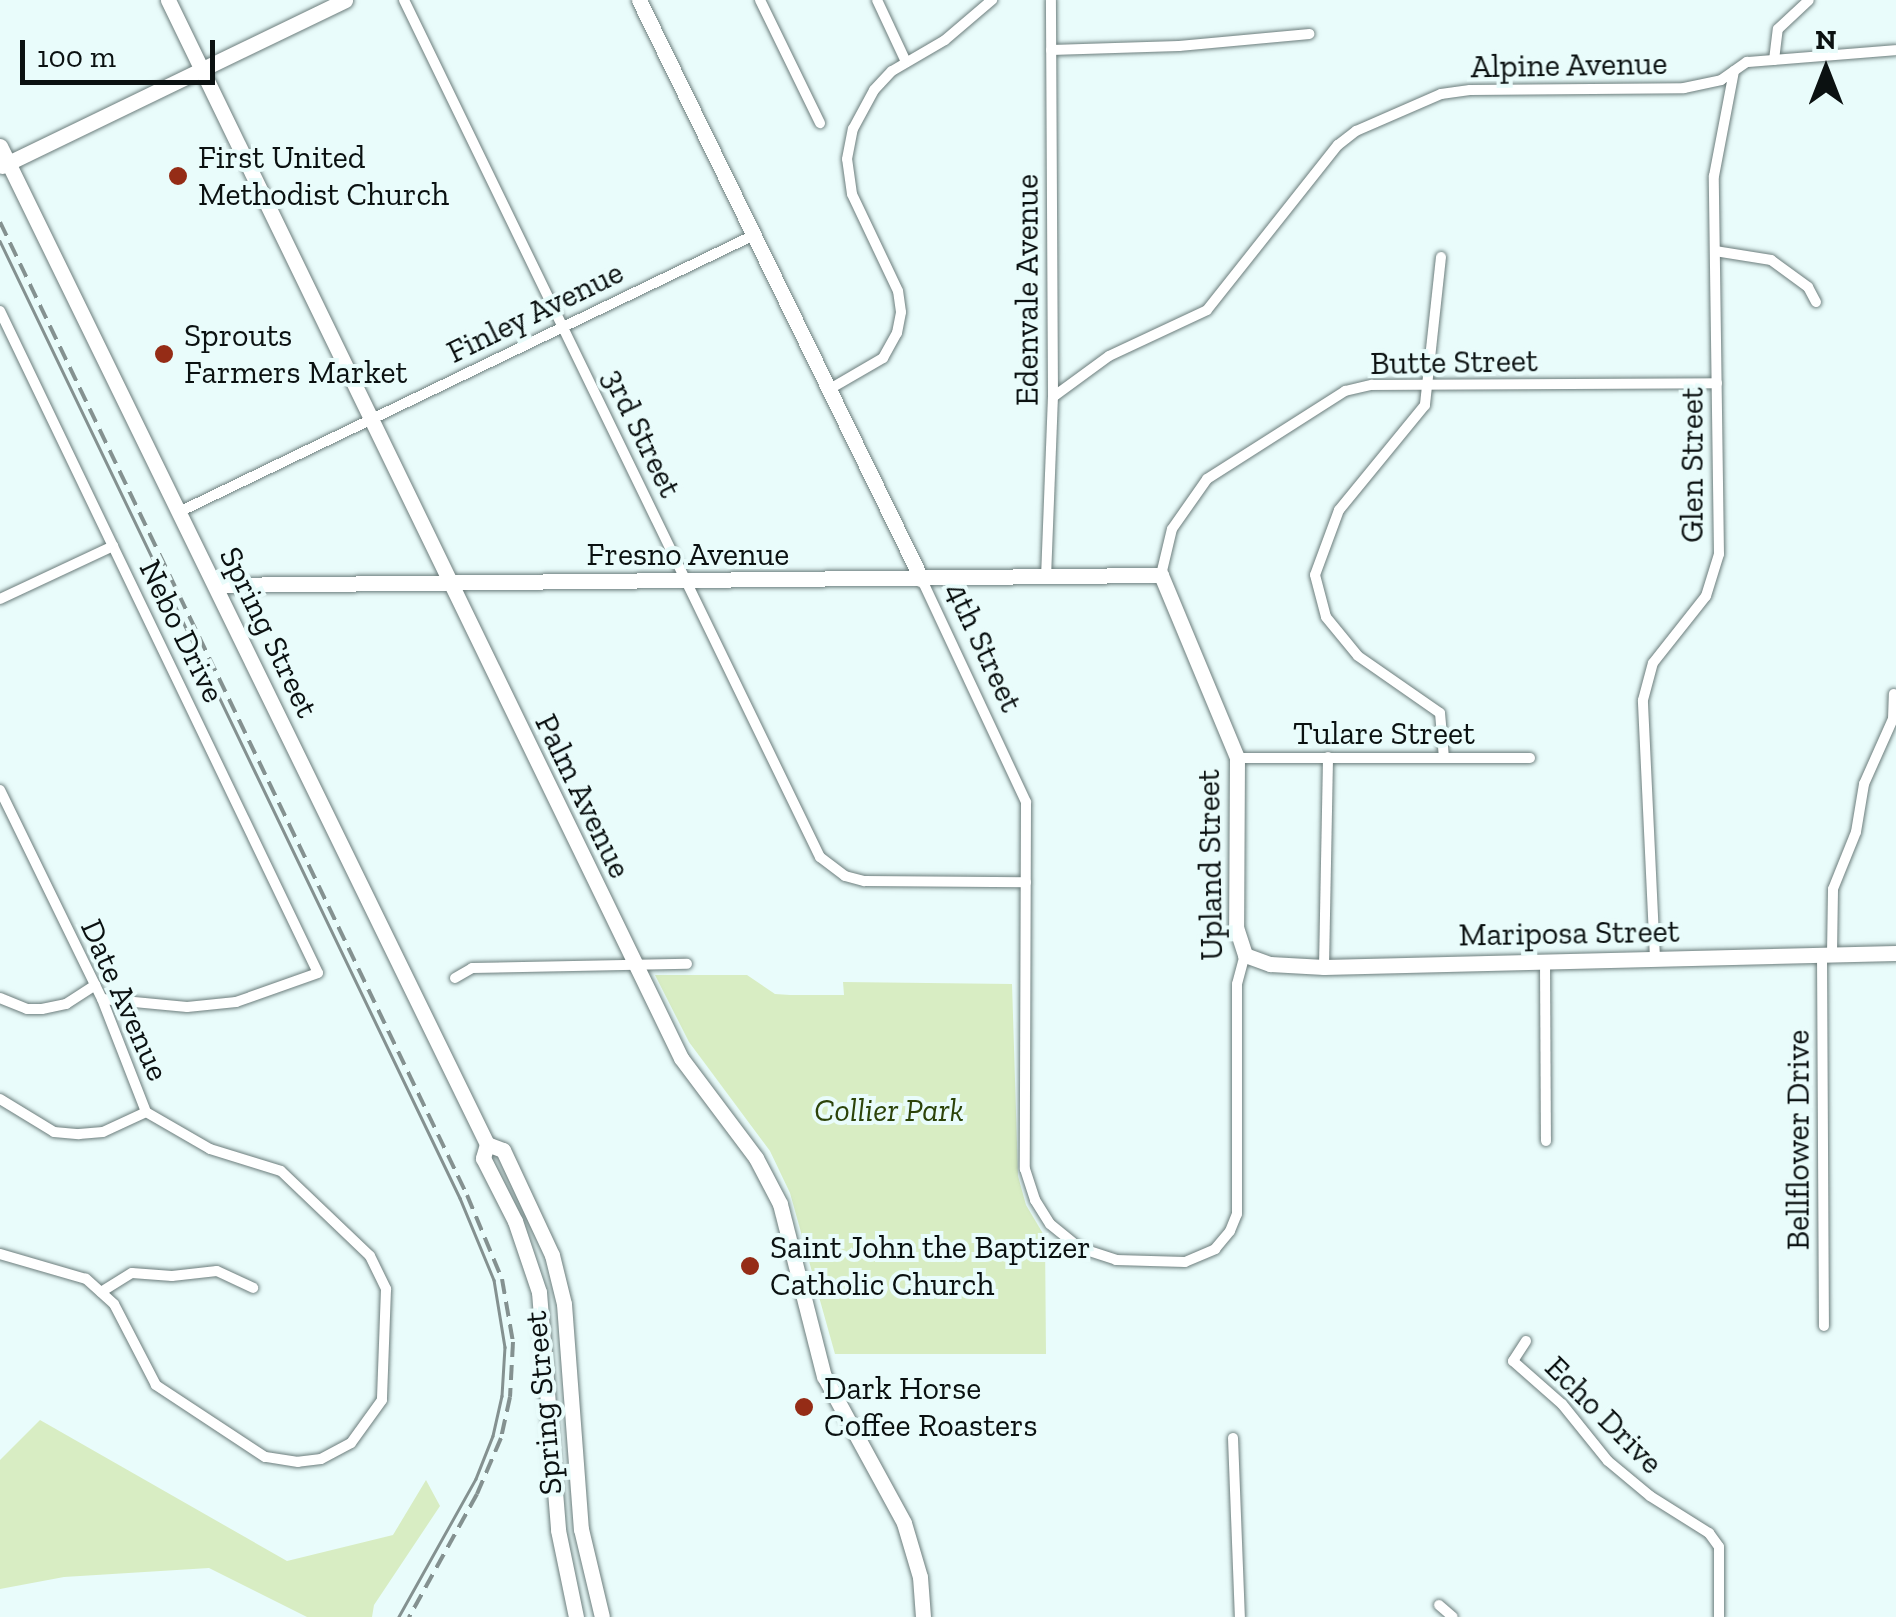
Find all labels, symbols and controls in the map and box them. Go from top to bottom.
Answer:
scale bar [25,20,220,82]
north arrow [1776,20,1876,120]
text: N [1815,23,1837,56]
text: 100 m [37,39,116,75]
street label: Alpine Avenue [1470,44,1668,86]
place label: First United Methodist Church [198,139,449,214]
marker: First United Methodist Church [167,165,189,187]
street label: Edenvale Avenue [1008,174,1046,406]
street label: Finley Avenue [440,252,630,372]
place label: Sprouts Farmers Market [184,317,407,392]
street label: Butte Street [1370,341,1538,383]
marker: Sprouts Farmers Market [153,343,175,365]
street label: 3rd Street [594,362,690,504]
street label: Glen Street [1673,387,1711,543]
street label: Fresno Avenue [586,535,790,573]
street label: Spring Street [211,541,327,723]
street label: Nebo Drive [131,553,233,709]
street label: 4th Street [937,576,1031,718]
street label: Palm Avenue [527,707,639,885]
street label: Tulare Street [1293,714,1475,752]
street label: Upland Street [1189,769,1231,961]
street label: Mariposa Street [1458,912,1680,954]
street label: Date Avenue [72,913,178,1087]
street label: Bellflower Drive [1779,1030,1817,1250]
park label: Collier Park [814,1091,964,1129]
place label: Saint John the Baptizer Catholic Church [770,1229,1091,1304]
marker: Saint John the Baptizer Catholic Church [739,1255,761,1277]
street label: Spring Street [516,1309,570,1497]
street label: Echo Drive [1537,1348,1671,1482]
place label: Dark Horse Coffee Roasters [824,1370,1038,1445]
marker: Dark Horse Coffee Roasters [793,1396,815,1418]

